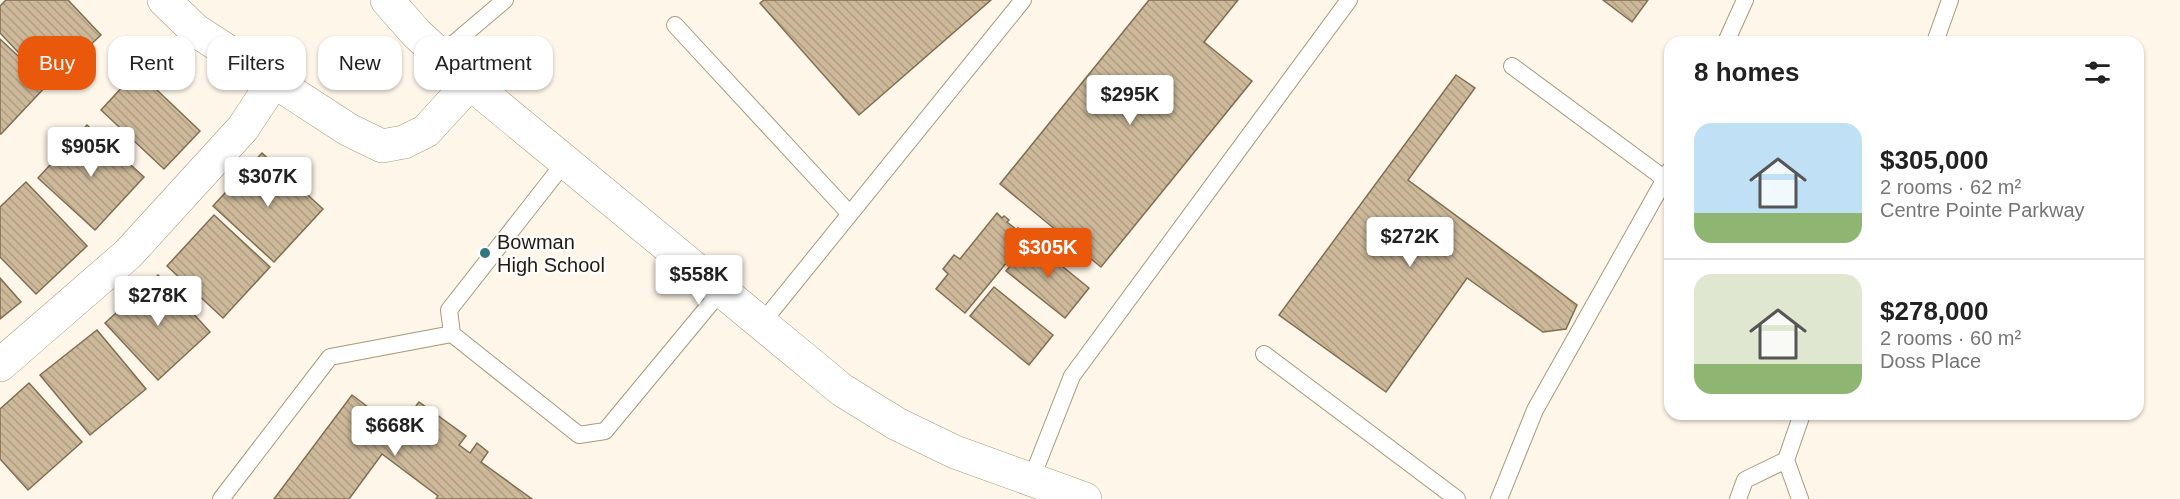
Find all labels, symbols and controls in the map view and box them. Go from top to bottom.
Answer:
chip: Buy [18,36,96,90]
chip: Rent [108,36,195,90]
chip: Filters [207,36,306,90]
chip: New [318,36,402,90]
chip: Apartment [414,36,553,90]
icon: filters [2081,56,2114,89]
text: 8 homes [1694,57,1800,87]
pin: $295K [1088,75,1172,126]
text: $295K [1101,83,1159,105]
pin: $905K [49,127,133,178]
text: $905K [62,135,120,157]
text: $305,000 [1880,145,1988,175]
icon: home [1742,147,1814,219]
pin: $307K [226,157,310,208]
text: $307K [239,165,297,187]
text: 2 rooms · 62 m² [1880,176,2021,198]
text: Centre Pointe Parkway [1880,199,2085,221]
pin: $272K [1368,217,1452,268]
text: $272K [1381,225,1439,247]
pin: $305K [1006,228,1090,279]
place label: Bowman High School [497,231,605,276]
text: $305K [1019,236,1077,258]
marker: Bowman High School [478,246,492,260]
pin: $558K [657,255,741,306]
text: $558K [670,263,728,285]
pin: $278K [116,276,200,327]
text: $278K [129,284,187,306]
text: $278,000 [1880,296,1988,326]
icon: home [1742,298,1814,370]
text: 2 rooms · 60 m² [1880,327,2021,349]
text: Doss Place [1880,350,1981,372]
pin: $668K [353,406,437,457]
text: $668K [366,414,424,436]

